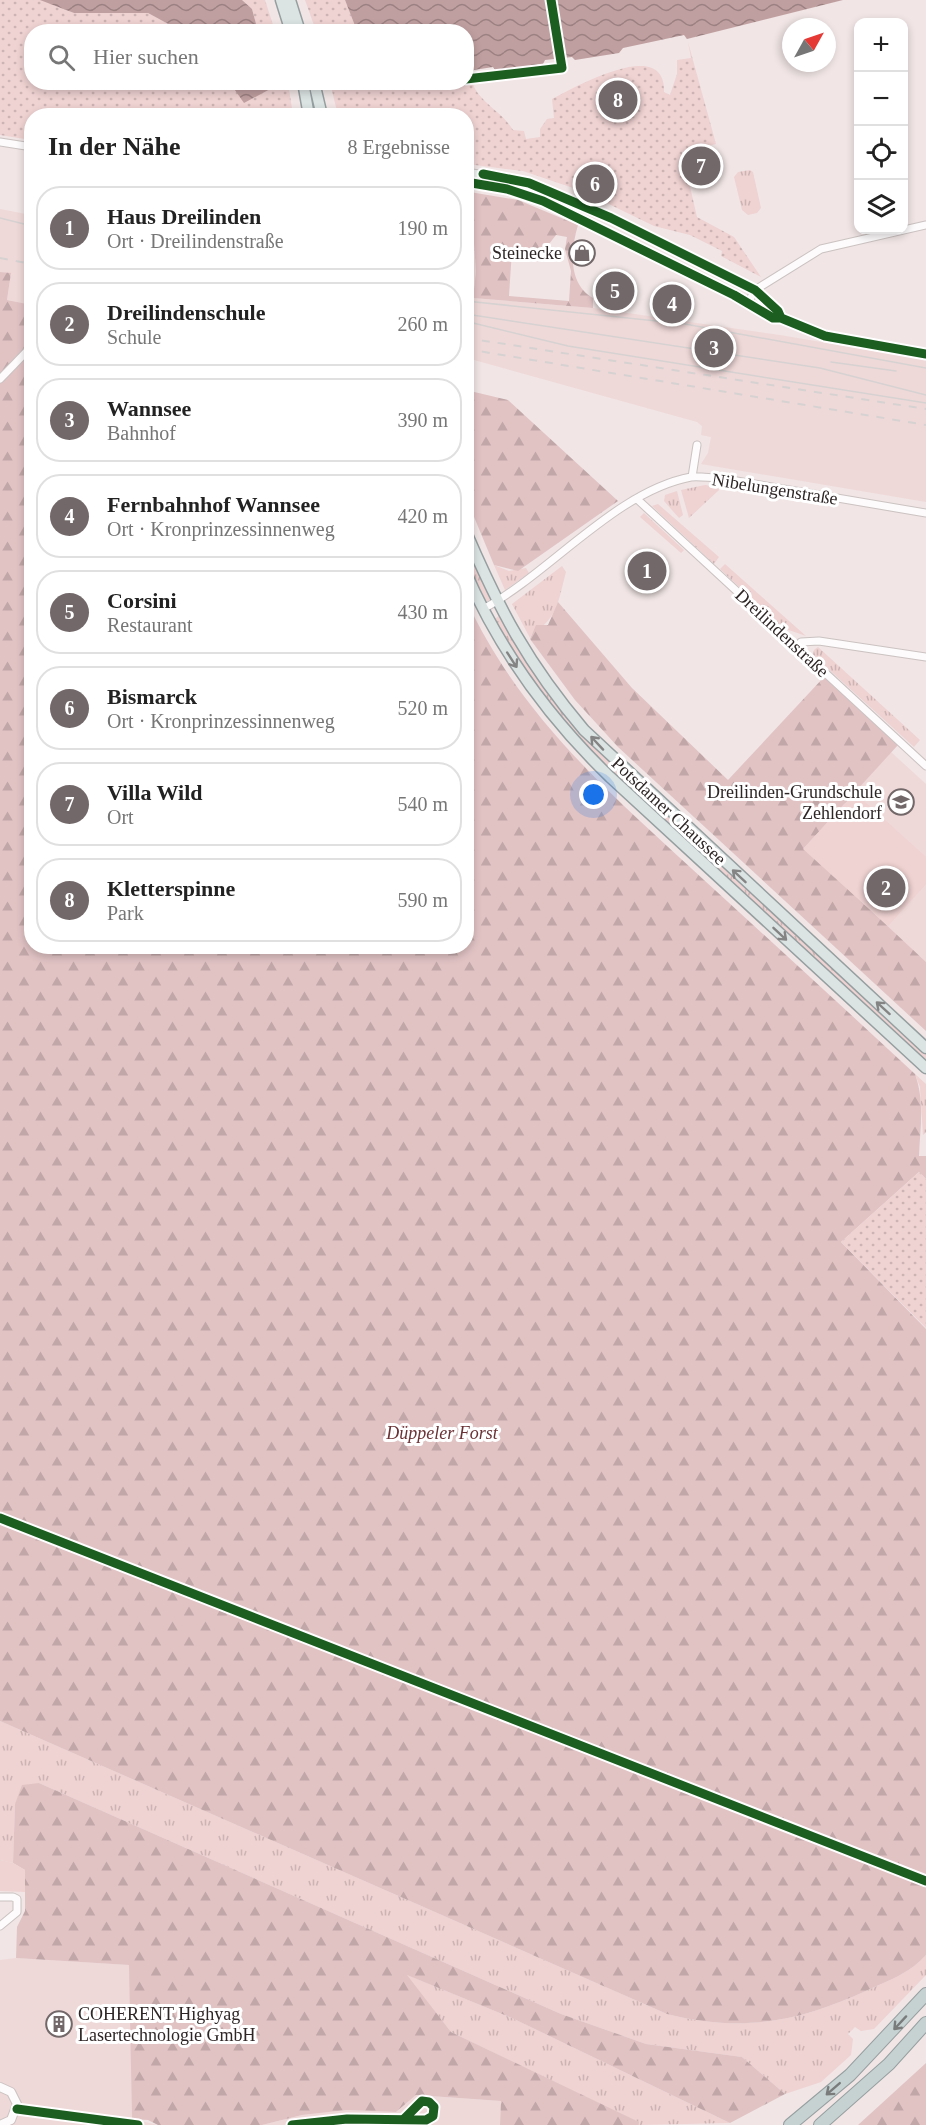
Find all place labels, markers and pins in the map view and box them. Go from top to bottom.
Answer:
pin: 8 [598,78,638,122]
pin: 7 [682,144,720,188]
pin: 6 [576,162,614,207]
shop icon: Steinecke [567,238,597,268]
place label: Steinecke [492,243,562,263]
pin: 5 [596,268,634,314]
pin: 4 [652,282,692,326]
pin: 3 [694,326,734,370]
pin: 1 [628,548,666,594]
place label: Dreilinden-Grundschule Zehlendorf [707,782,882,823]
school or university icon: Dreilinden-Grundschule Zehlendorf [886,787,916,817]
pin: 2 [866,866,906,910]
place label: COHERENT Highyag Lasertechnologie GmbH [78,2004,255,2045]
building icon: COHERENT Highyag Lasertechnologie GmbH [44,2009,74,2039]

